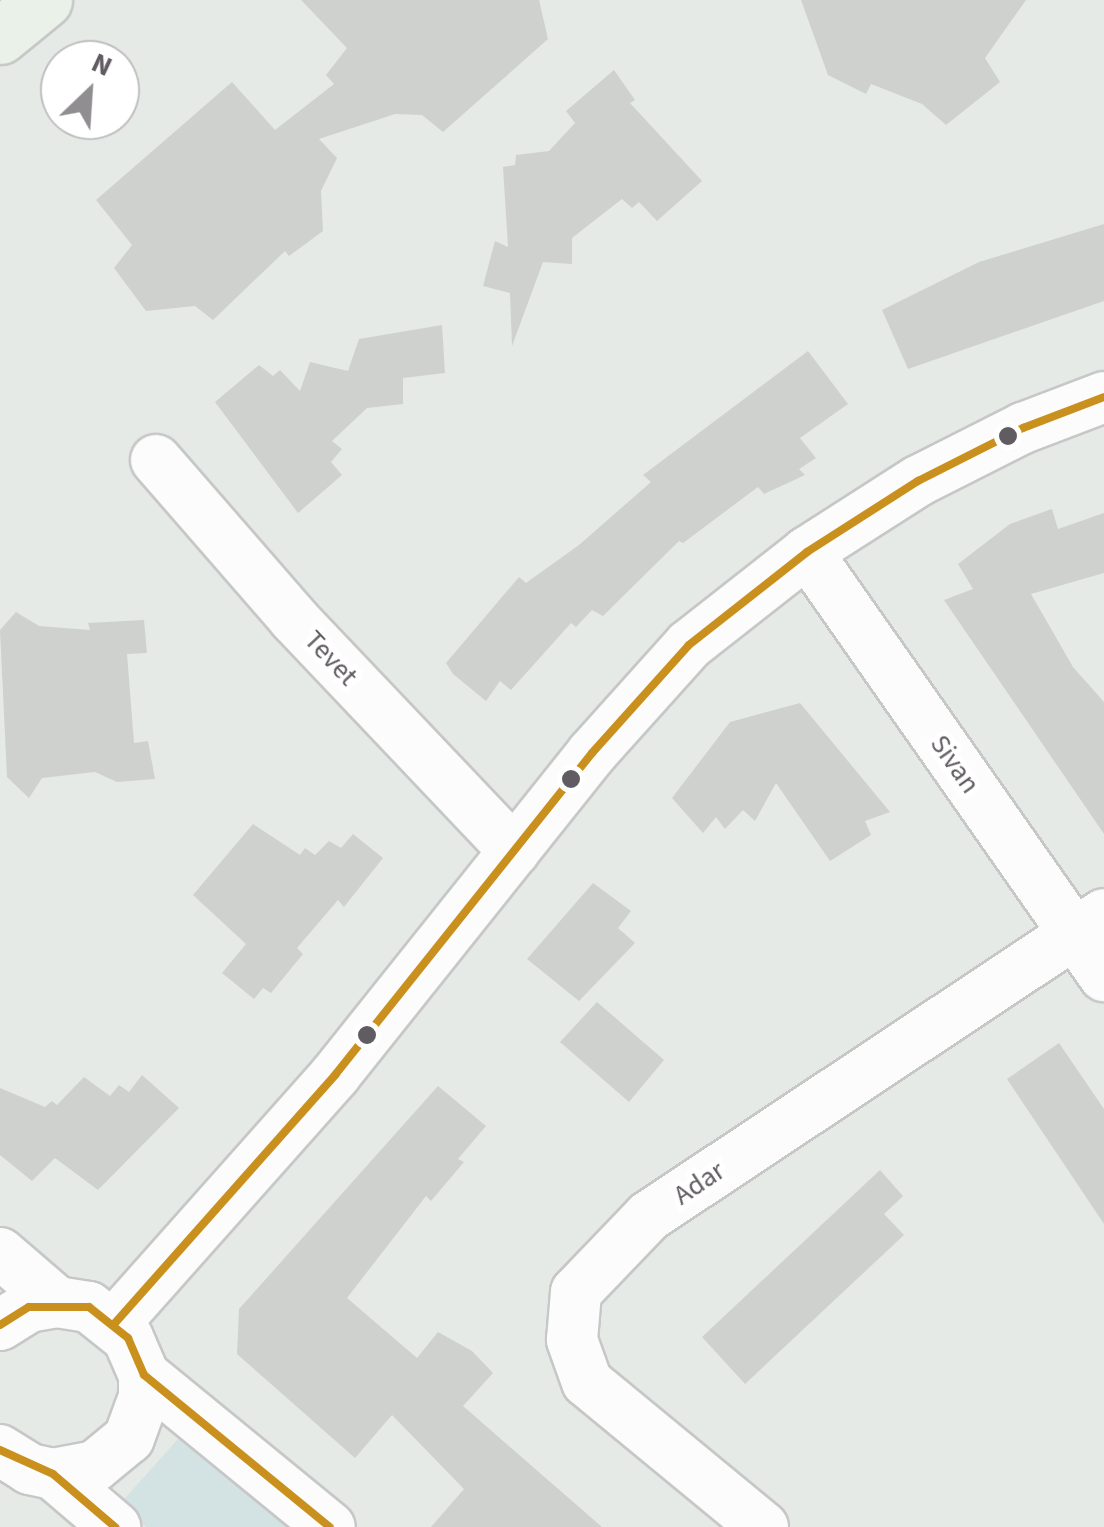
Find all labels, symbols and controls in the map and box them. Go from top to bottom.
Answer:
north arrow [40,40,140,140]
text: N [85,43,119,87]
unlabelled marker [998,426,1018,446]
street label: Tevet [297,623,365,693]
street label: Sivan [923,728,987,800]
unlabelled marker [561,769,581,789]
unlabelled marker [357,1025,377,1045]
street label: Adar [667,1154,731,1212]

